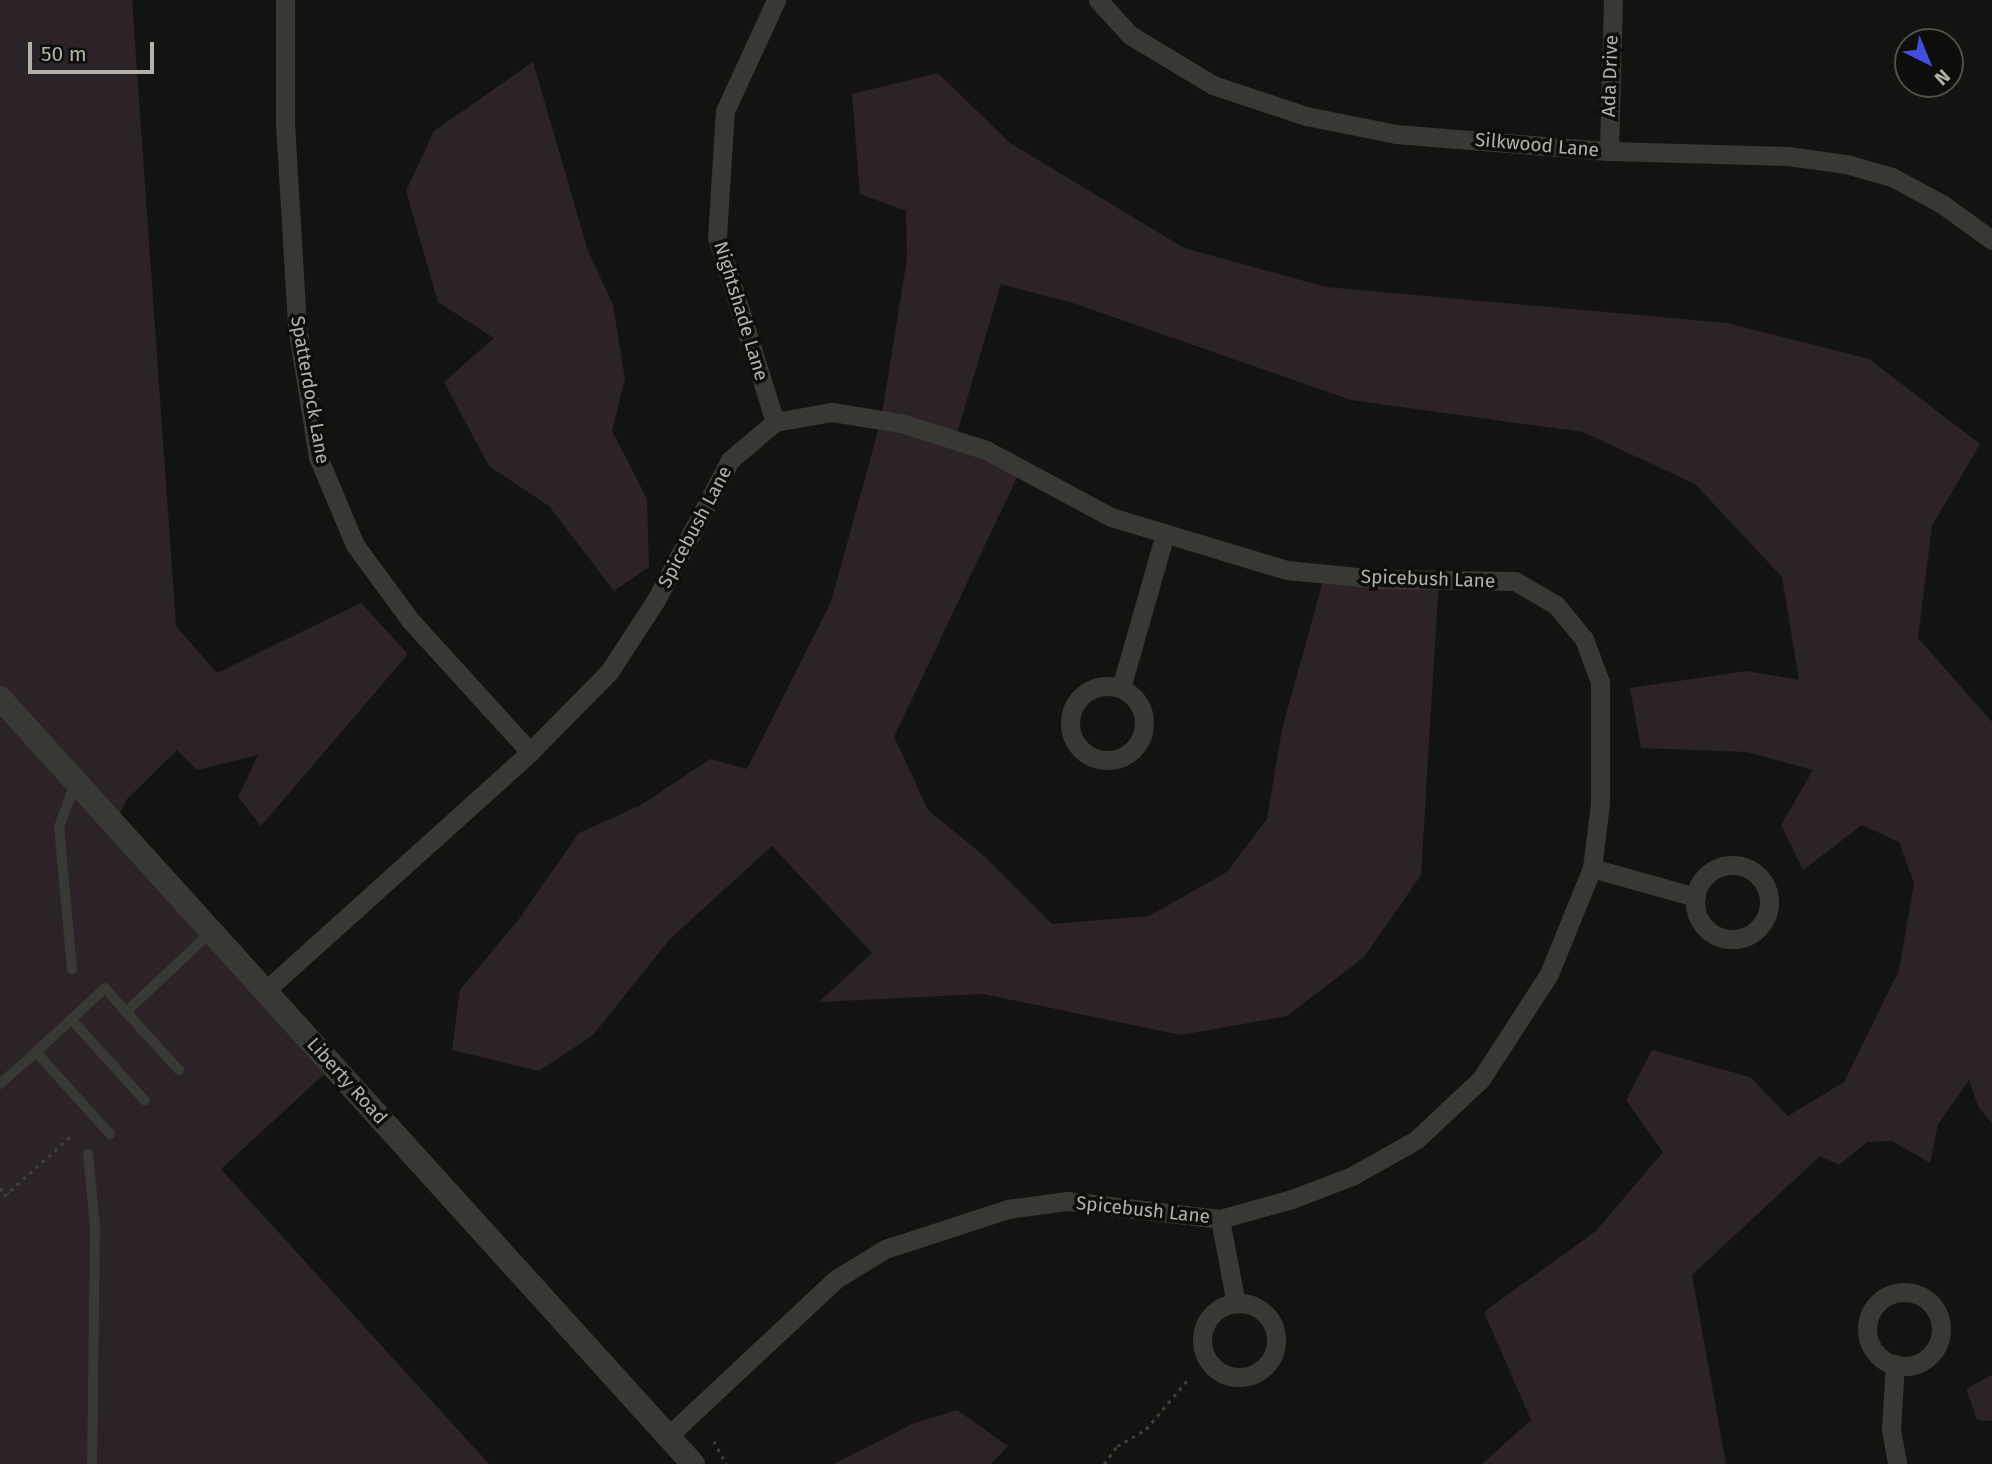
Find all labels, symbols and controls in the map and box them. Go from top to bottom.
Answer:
scale bar [32,28,158,72]
north arrow [1894,28,1964,98]
street label: Ada Drive [1597,35,1623,117]
text: 50 m [41,41,87,67]
text: N [1930,65,1955,90]
street label: Silkwood Lane [1474,128,1600,162]
street label: Nightshade Lane [709,239,773,383]
street label: Spatterdock Lane [286,314,334,466]
street label: Spicebush Lane [653,462,737,592]
street label: Spicebush Lane [1360,565,1496,593]
street label: Liberty Road [302,1033,392,1129]
street label: Spicebush Lane [1075,1192,1211,1228]

